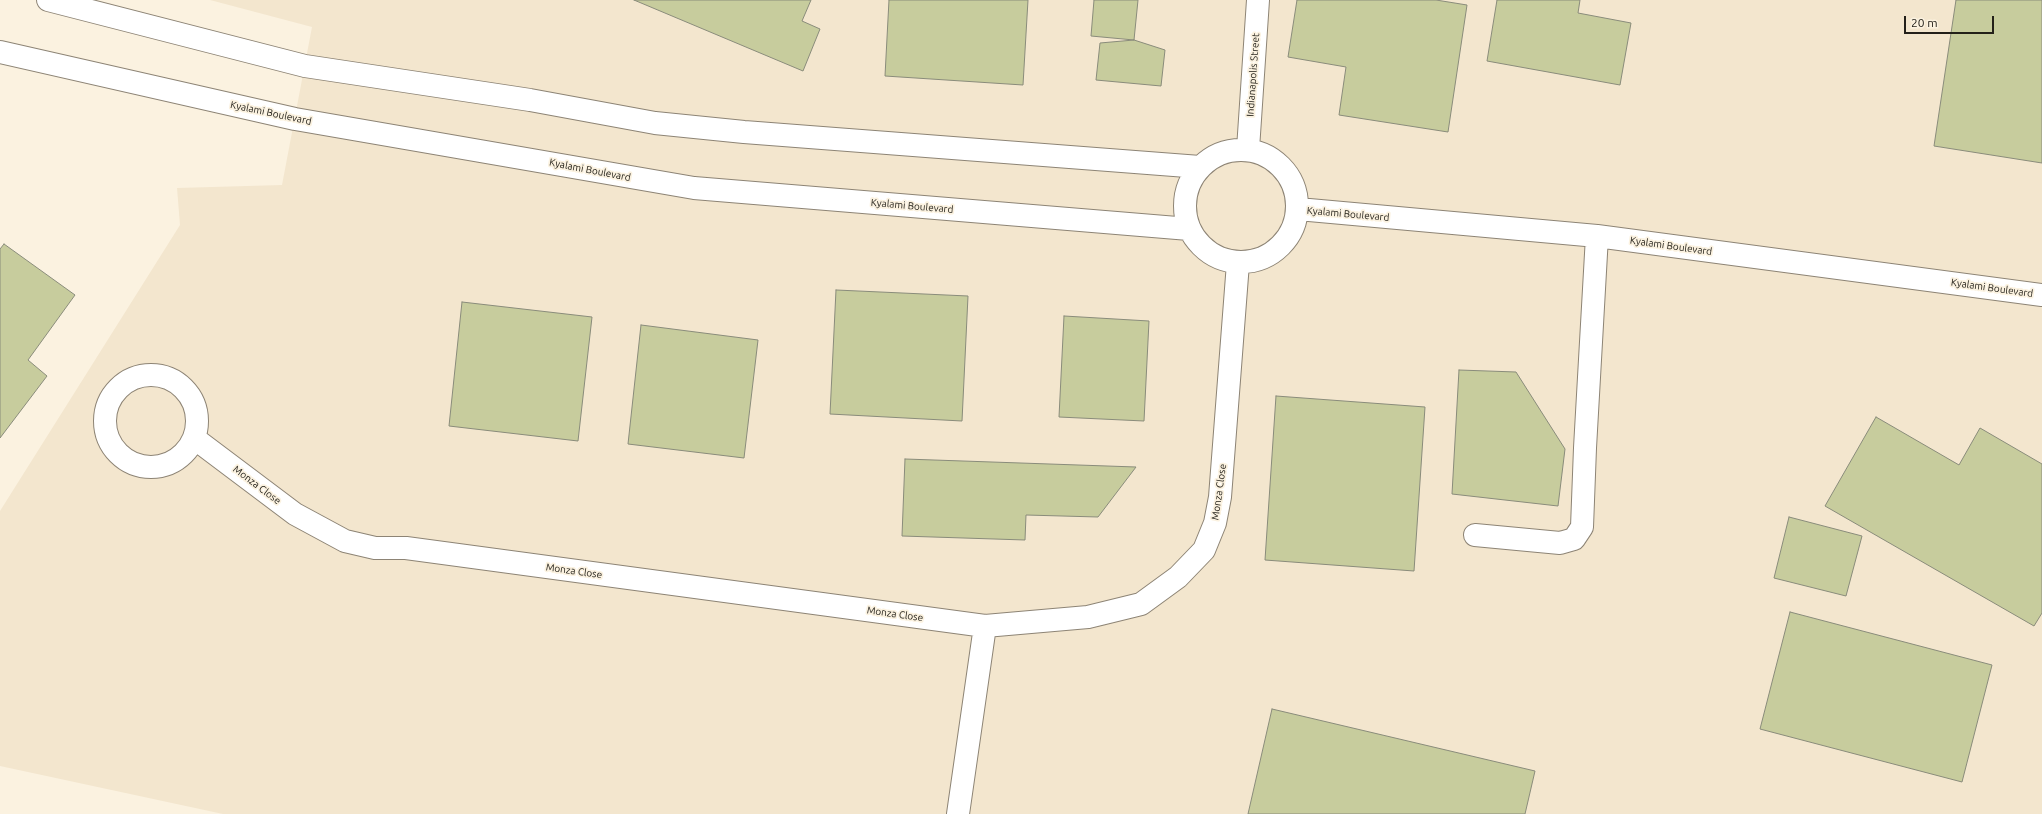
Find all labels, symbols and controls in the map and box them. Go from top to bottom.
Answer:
scale bar [1906,8,1996,34]
text: 20 m [1911,16,1938,29]
street label: Indianapolis Street [1244,33,1262,117]
street label: Kyalami Boulevard [229,99,313,127]
street label: Kyalami Boulevard [548,156,632,184]
street label: Kyalami Boulevard [870,196,954,216]
street label: Kyalami Boulevard [1306,204,1390,224]
street label: Kyalami Boulevard [1629,234,1713,258]
street label: Kyalami Boulevard [1950,276,2034,300]
street label: Monza Close [231,463,283,507]
street label: Monza Close [1209,463,1229,521]
street label: Monza Close [545,561,603,581]
street label: Monza Close [866,604,924,624]

